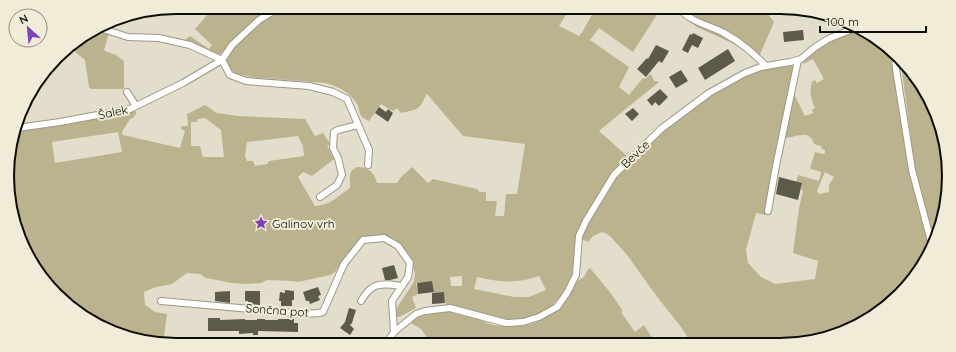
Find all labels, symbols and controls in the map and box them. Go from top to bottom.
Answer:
north arrow [8,8,48,48]
scale bar [820,8,926,34]
text: N [17,11,30,27]
text: 100 m [826,14,859,29]
street label: Šalek [97,102,129,122]
street label: Bevče [618,137,653,171]
place icon: Galinov vrh [253,215,269,231]
place label: Galinov vrh [272,216,335,231]
street label: Sončna pot [245,300,309,320]

